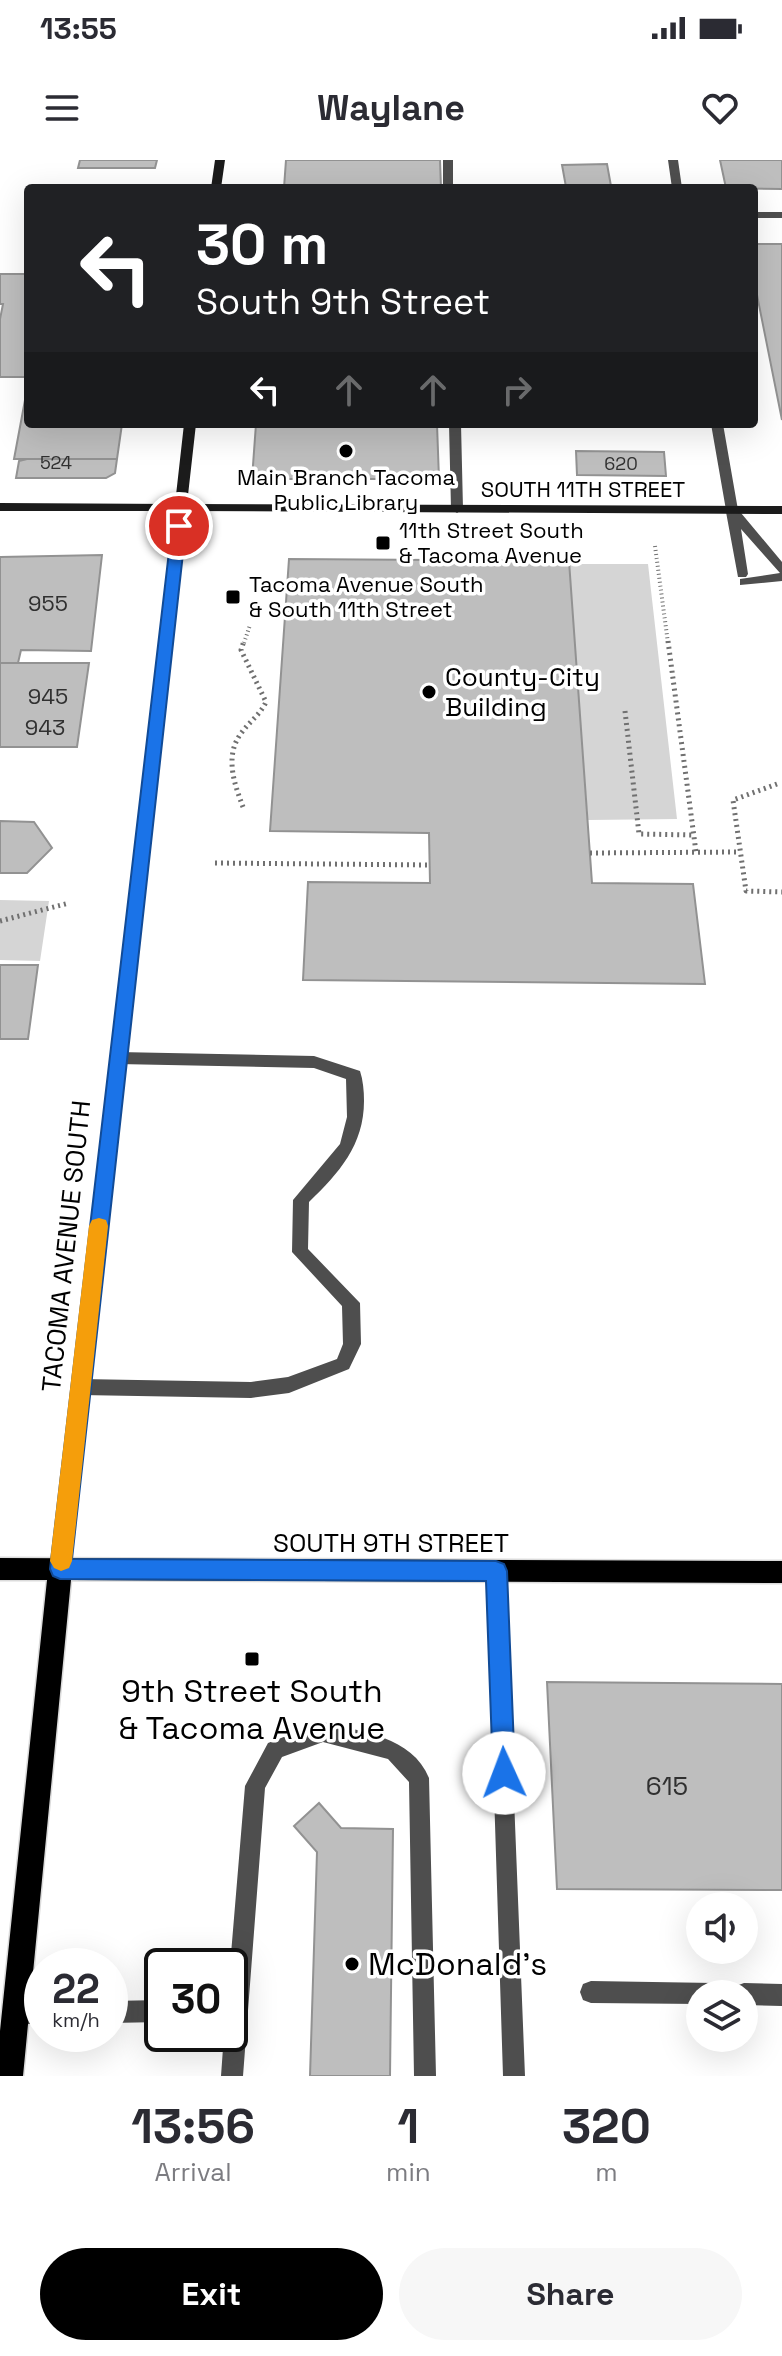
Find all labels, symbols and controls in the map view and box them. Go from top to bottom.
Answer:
text: 13:55 [40,9,117,48]
text: Waylane [317,85,465,131]
icon: menu [40,86,84,130]
icon: heart [698,86,742,130]
text: 30 m [196,209,328,280]
icon: left [64,216,168,320]
text: South 9th Street [196,279,490,325]
icon: left [243,368,287,412]
icon: ahead [327,368,371,412]
icon: ahead [411,368,455,412]
icon: right [495,368,539,412]
marker: Main Branch Tacoma Public Library [337,442,355,460]
house number: 524 [40,451,72,474]
house number: 620 [604,452,638,475]
place label: Main Branch Tacoma Public Library [237,463,455,516]
street label: SOUTH 11TH STREET [481,475,685,503]
pin [145,492,213,560]
icon: arrive [157,504,201,548]
place label: 11th Street South & Tacoma Avenue [399,516,584,569]
marker: 11th Street South & Tacoma Avenue [374,534,392,552]
place label: Tacoma Avenue South & South 11th Street [249,570,484,623]
marker: Tacoma Avenue South & South 11th Street [224,588,242,606]
house number: 955 [28,589,68,617]
place label: County-City Building [445,660,600,724]
house number: 945 [28,682,68,710]
marker: County-City Building [420,683,438,701]
house number: 943 [25,713,65,741]
street label: TACOMA AVENUE SOUTH [34,1099,98,1393]
street label: SOUTH 9TH STREET [273,1526,509,1560]
marker: 9th Street South & Tacoma Avenue [243,1650,261,1668]
place label: 9th Street South & Tacoma Avenue [119,1671,385,1748]
position arrow [462,1731,546,1815]
house number: 615 [646,1769,688,1803]
map controls [686,1892,758,2052]
button: sound [686,1892,758,1964]
place label: McDonald's [368,1944,547,1984]
speed limit sign: 30 [144,1948,248,2052]
marker: McDonald's [343,1955,361,1973]
text: 22 [52,1964,100,2015]
button: layers [686,1980,758,2052]
text: km/h [52,2007,100,2033]
text: 13:56 [131,2096,255,2157]
text: 1 [398,2096,419,2157]
text: 320 [562,2096,651,2157]
text: Arrival [154,2155,232,2189]
text: min [386,2155,431,2189]
text: m [595,2155,618,2189]
button: Exit [40,2248,383,2340]
button: Share [399,2248,742,2340]

